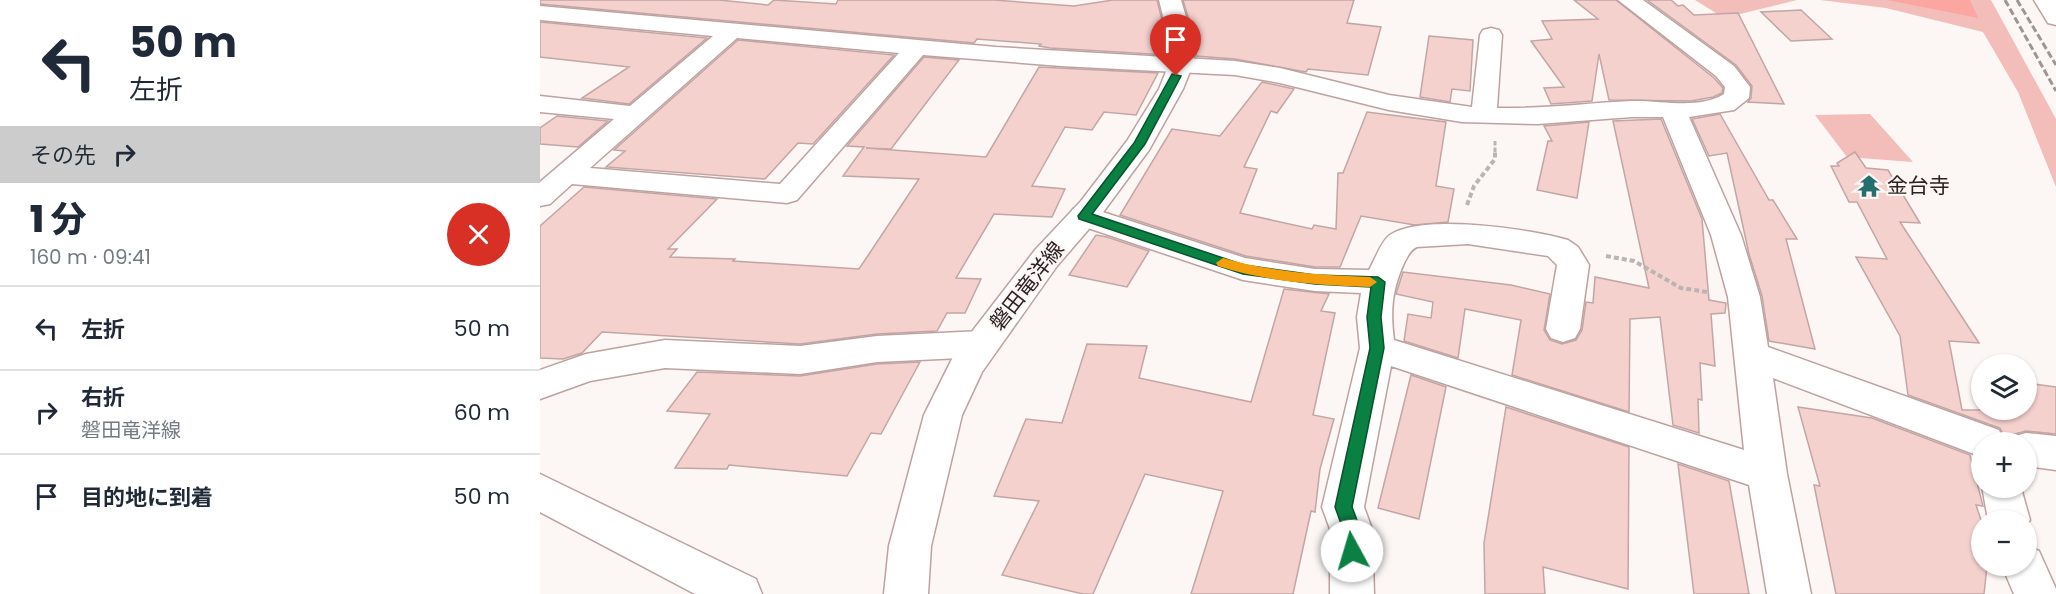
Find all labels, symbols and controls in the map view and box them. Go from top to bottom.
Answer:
text: 50 m [129,13,237,72]
pin [1150,14,1201,76]
icon: arrive [1159,23,1192,56]
icon: left [30,24,108,102]
text: 左折 [129,71,183,108]
icon: right [108,138,141,171]
text: その先 [30,140,96,171]
place label: 金台寺 [1887,171,1950,200]
temple icon: 金台寺 [1856,173,1882,199]
text: 1 分 [30,194,87,245]
button: close [447,203,510,266]
street label: 磐田竜洋線 [983,235,1070,336]
text: 160 m · 09:41 [30,243,151,271]
icon: left [30,312,63,345]
text: 50 m [454,313,510,344]
text: 左折 [81,314,125,345]
map controls [1971,354,2037,576]
button: layers [1971,354,2037,420]
text: 右折 [81,382,125,413]
icon: right [30,396,63,429]
text: 60 m [454,397,510,428]
text: 磐田竜洋線 [81,416,181,444]
button: + [1971,432,2037,498]
icon: arrive [30,480,63,513]
text: 50 m [454,481,510,512]
text: 目的地に到着 [81,482,213,513]
button: − [1971,510,2037,576]
position arrow [1320,519,1384,583]

